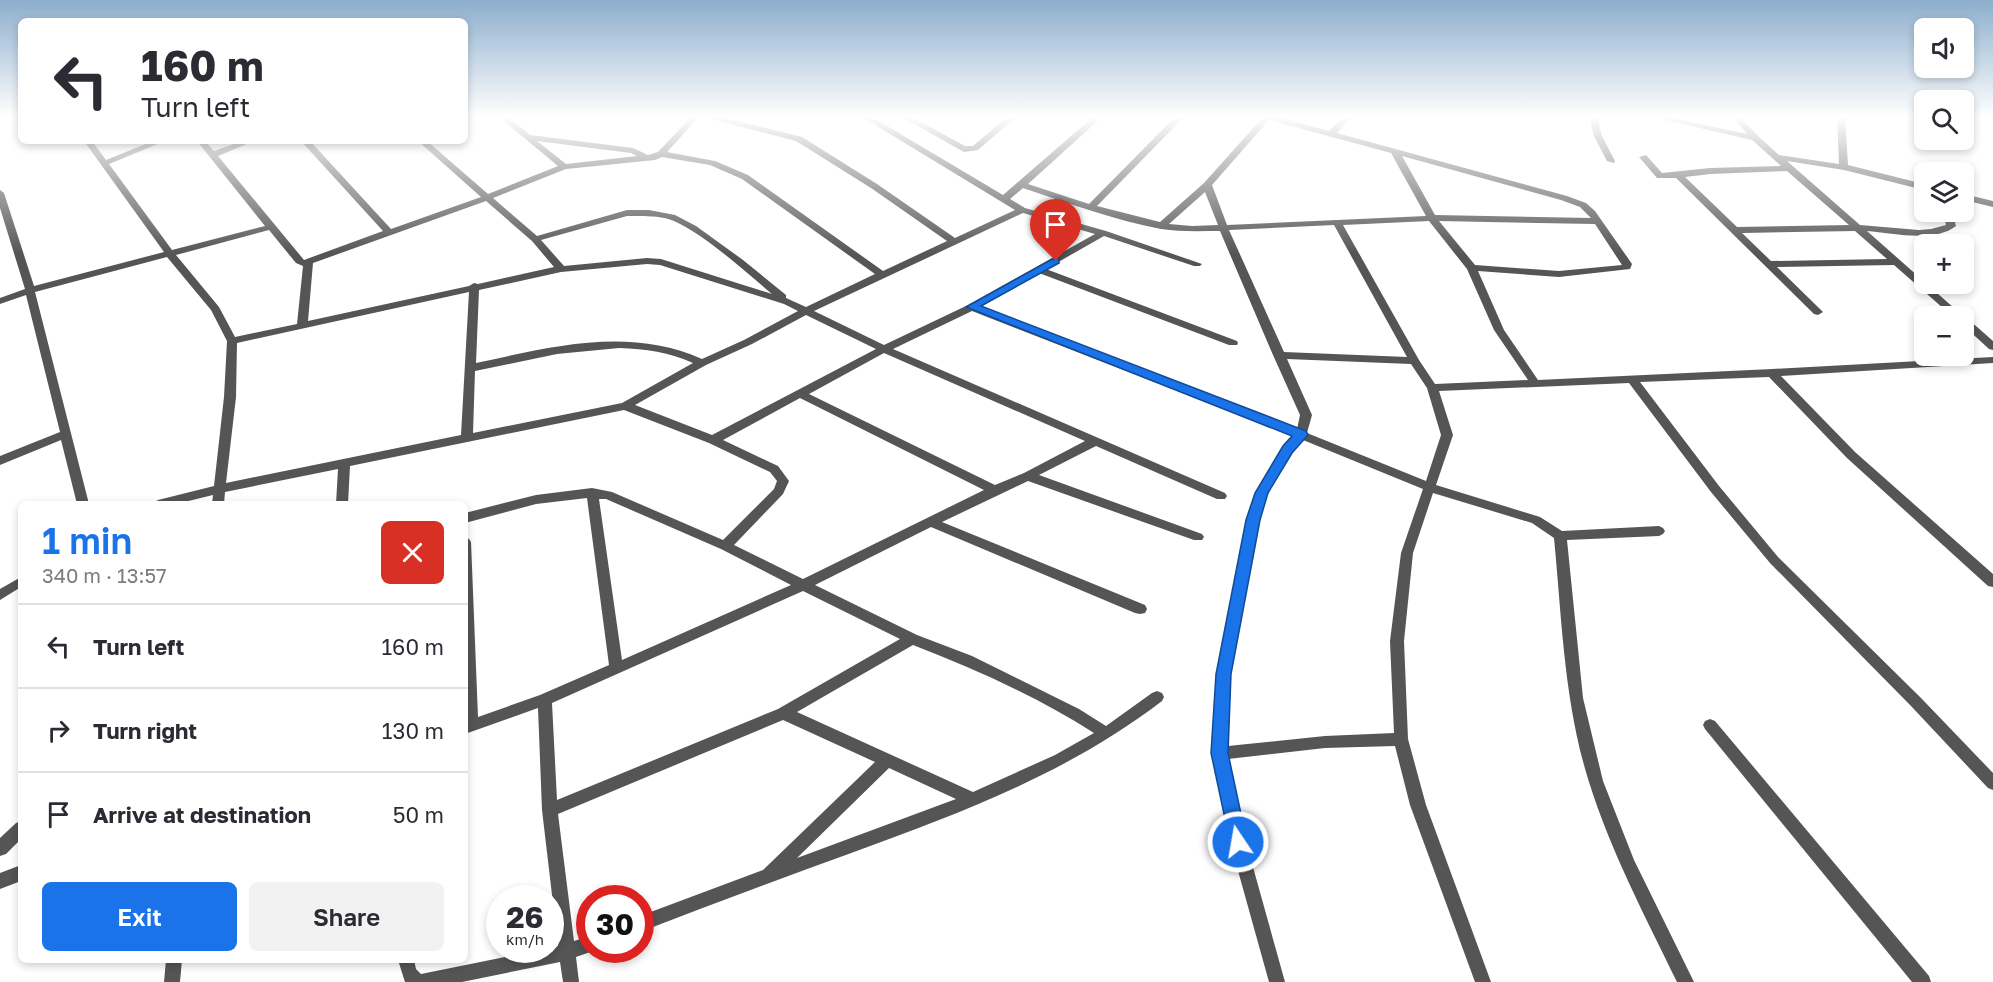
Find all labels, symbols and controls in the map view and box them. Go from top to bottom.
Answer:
map controls [1914,18,1974,366]
button: sound [1914,18,1974,78]
text: 160 m [141,40,264,90]
icon: left [42,42,120,120]
button: search [1914,90,1974,150]
text: Turn left [141,91,250,123]
button: layers [1914,162,1974,222]
pin [1030,199,1081,261]
icon: arrive [1039,208,1072,241]
button: + [1914,234,1974,294]
button: − [1914,306,1974,366]
text: 1 min [42,519,132,562]
button: close [381,521,444,584]
text: 340 m · 13:57 [42,563,167,587]
icon: left [42,630,75,663]
text: Turn left [93,633,184,660]
text: 160 m [381,633,444,660]
icon: right [42,714,75,747]
text: Turn right [93,717,197,744]
text: 130 m [382,717,444,744]
icon: arrive [42,798,75,831]
text: Arrive at destination [93,801,311,828]
text: 50 m [393,801,444,828]
position arrow [1206,810,1270,874]
button: Exit [42,882,237,951]
button: Share [249,882,444,951]
speed limit sign: 30 [576,885,654,963]
text: 26 [506,899,544,935]
text: km/h [506,930,544,948]

